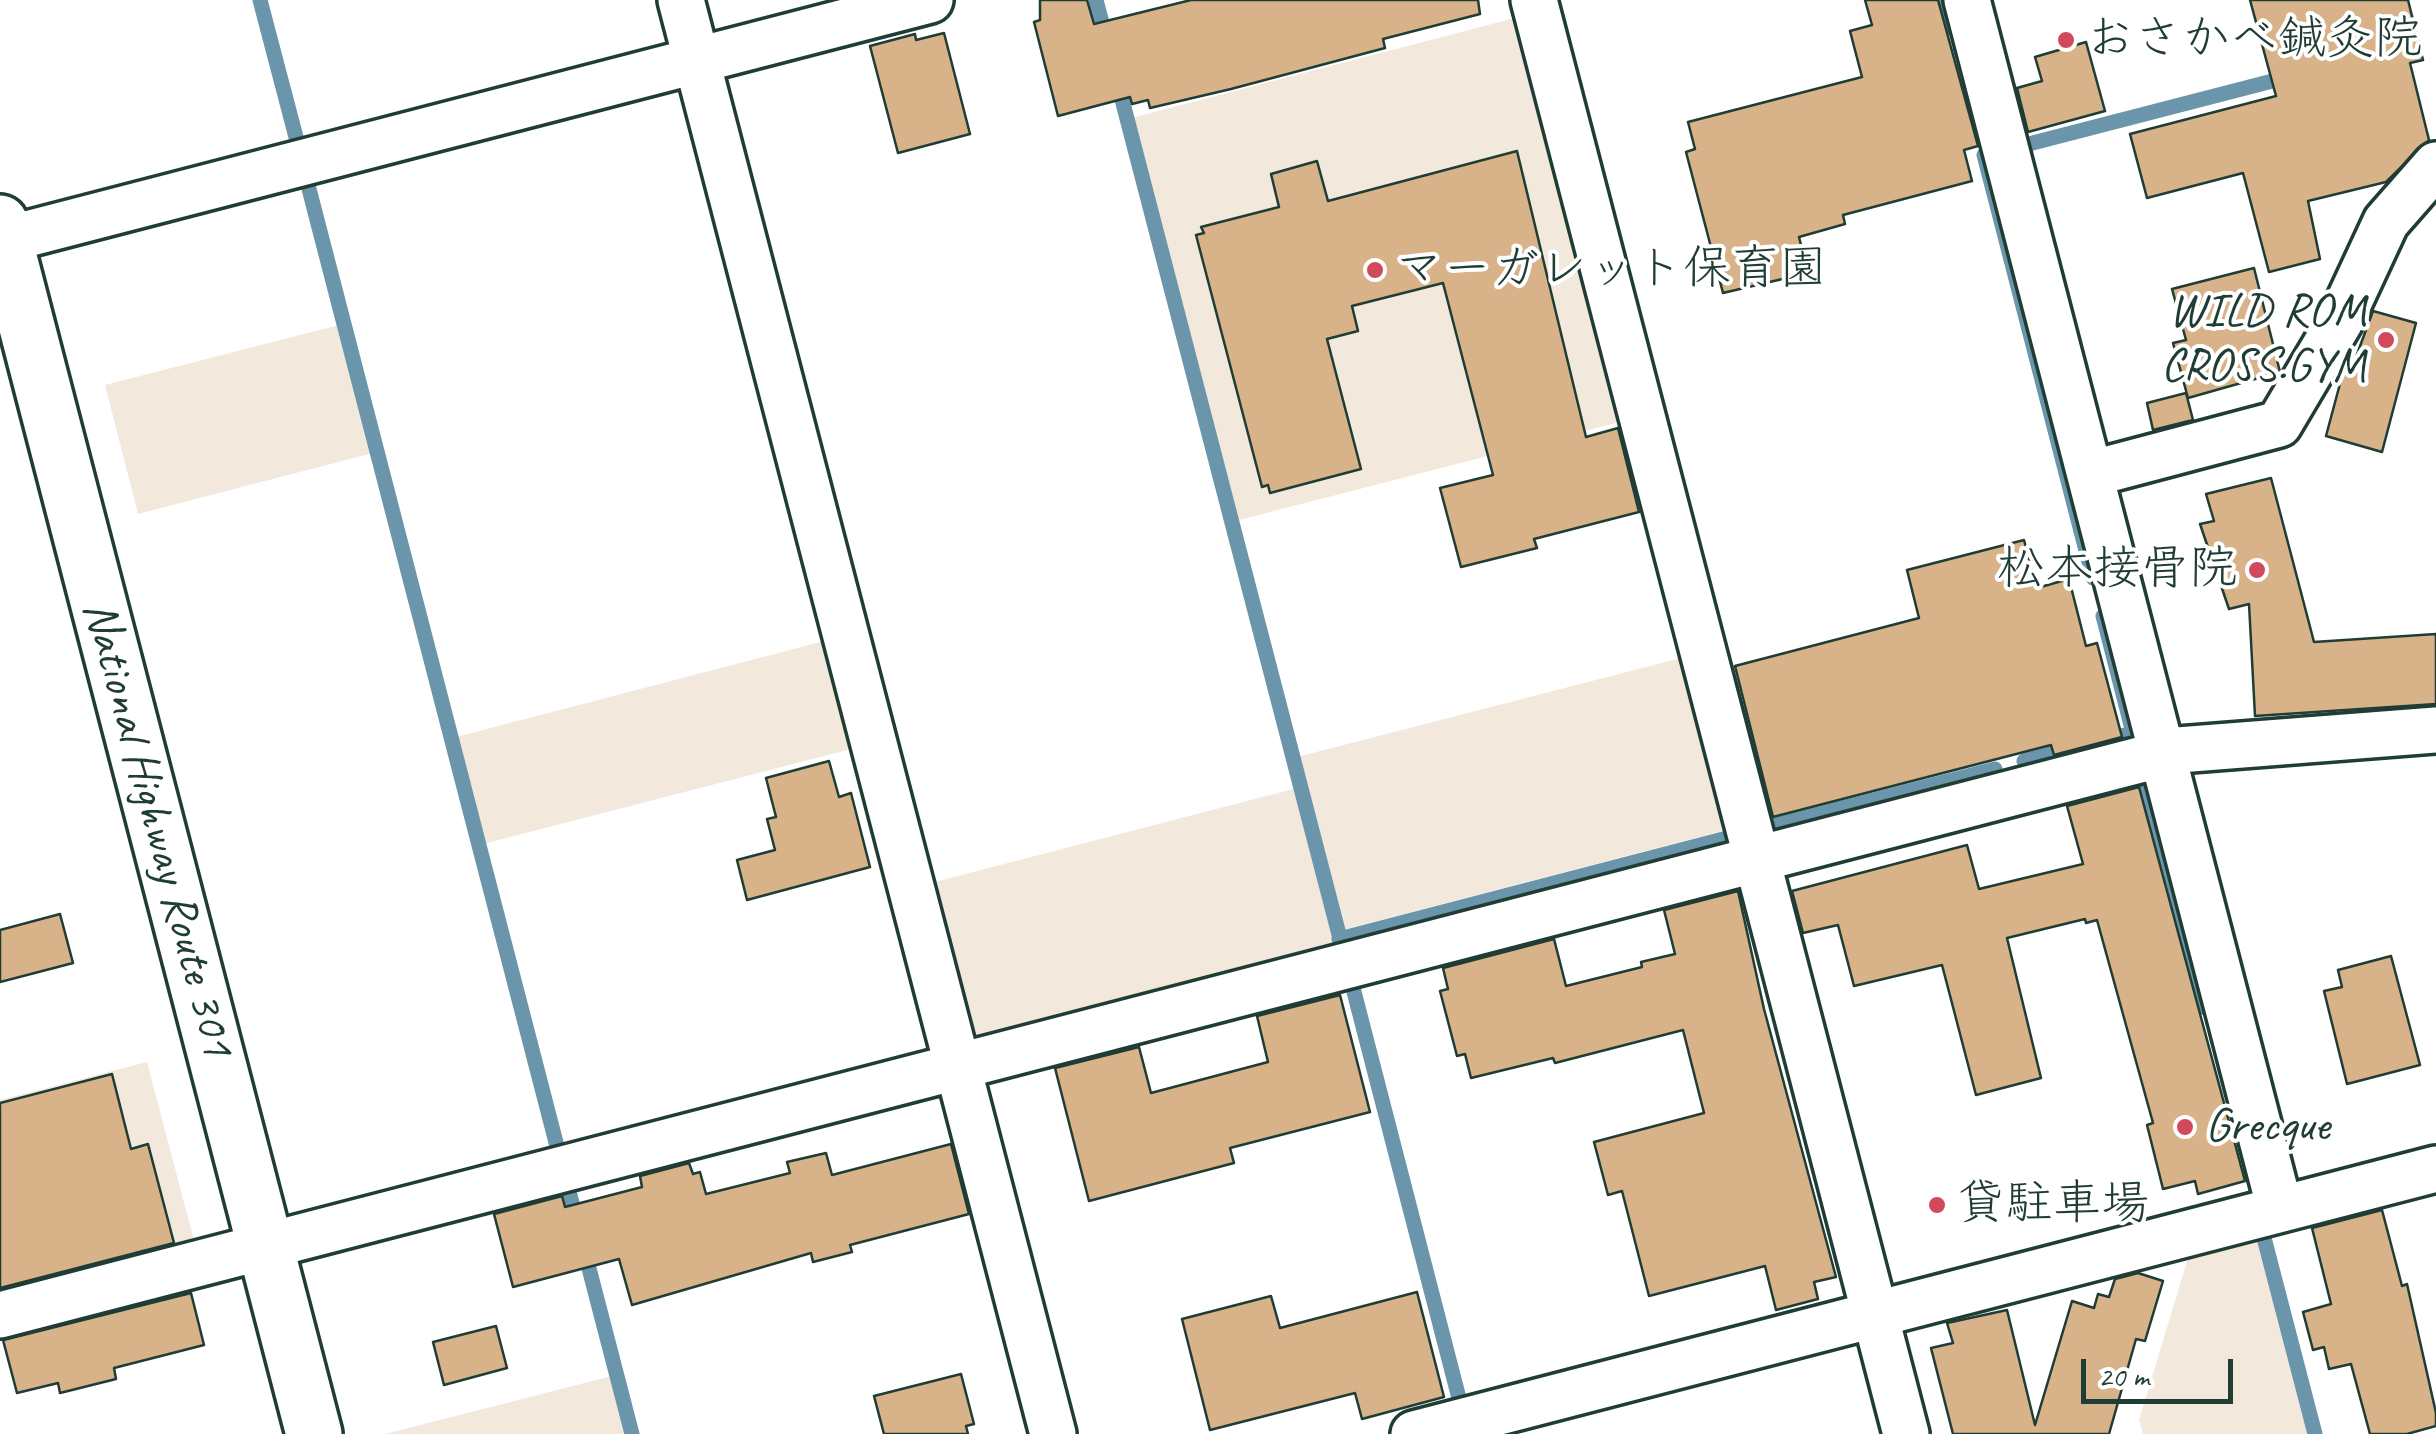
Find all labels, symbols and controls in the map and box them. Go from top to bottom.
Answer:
place label: おさかべ鍼灸院 [2086,11,2422,69]
marker: おさかべ鍼灸院 [2055,29,2077,51]
place label: マーガレット保育園 [1395,241,1827,299]
marker: マーガレット保育園 [1364,259,1386,281]
place label: WILD ROM CROSS.GYM [2161,283,2366,396]
marker: WILD ROM CROSS.GYM [2375,329,2397,351]
place label: 松本接骨院 [1997,541,2237,599]
marker: 松本接骨院 [2246,559,2268,581]
street label: National Highway Route 301 [68,595,246,1063]
place label: Grecque [2205,1098,2330,1156]
marker: Grecque [2174,1116,2196,1138]
place label: 貸駐車場 [1957,1176,2149,1234]
marker: 貸駐車場 [1926,1194,1948,1216]
scale bar [2086,1339,2238,1401]
text: 20 m [2098,1357,2149,1395]

